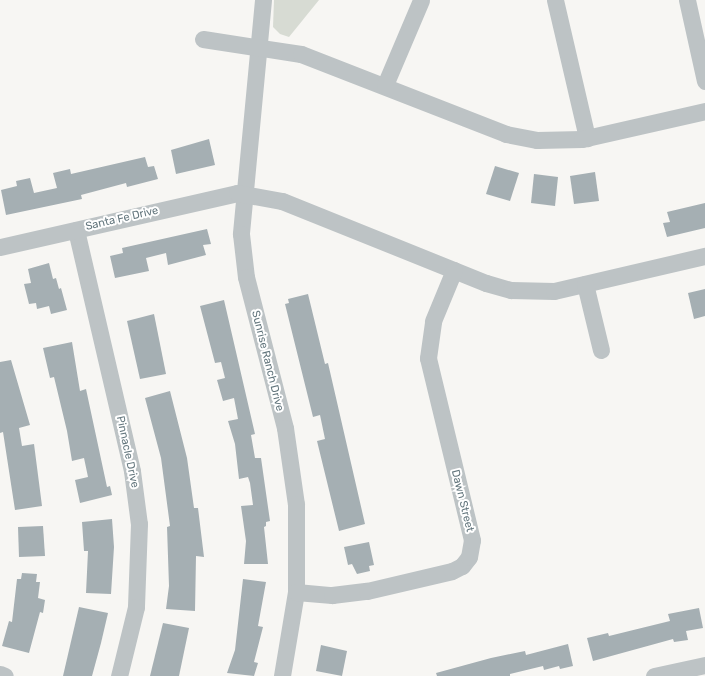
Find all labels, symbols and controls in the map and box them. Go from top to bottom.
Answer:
street label: Santa Fe Drive [84,204,160,234]
street label: Sunrise Ranch Drive [248,309,286,413]
street label: Pinnacle Drive [113,415,141,489]
street label: Dawn Street [448,469,476,533]

